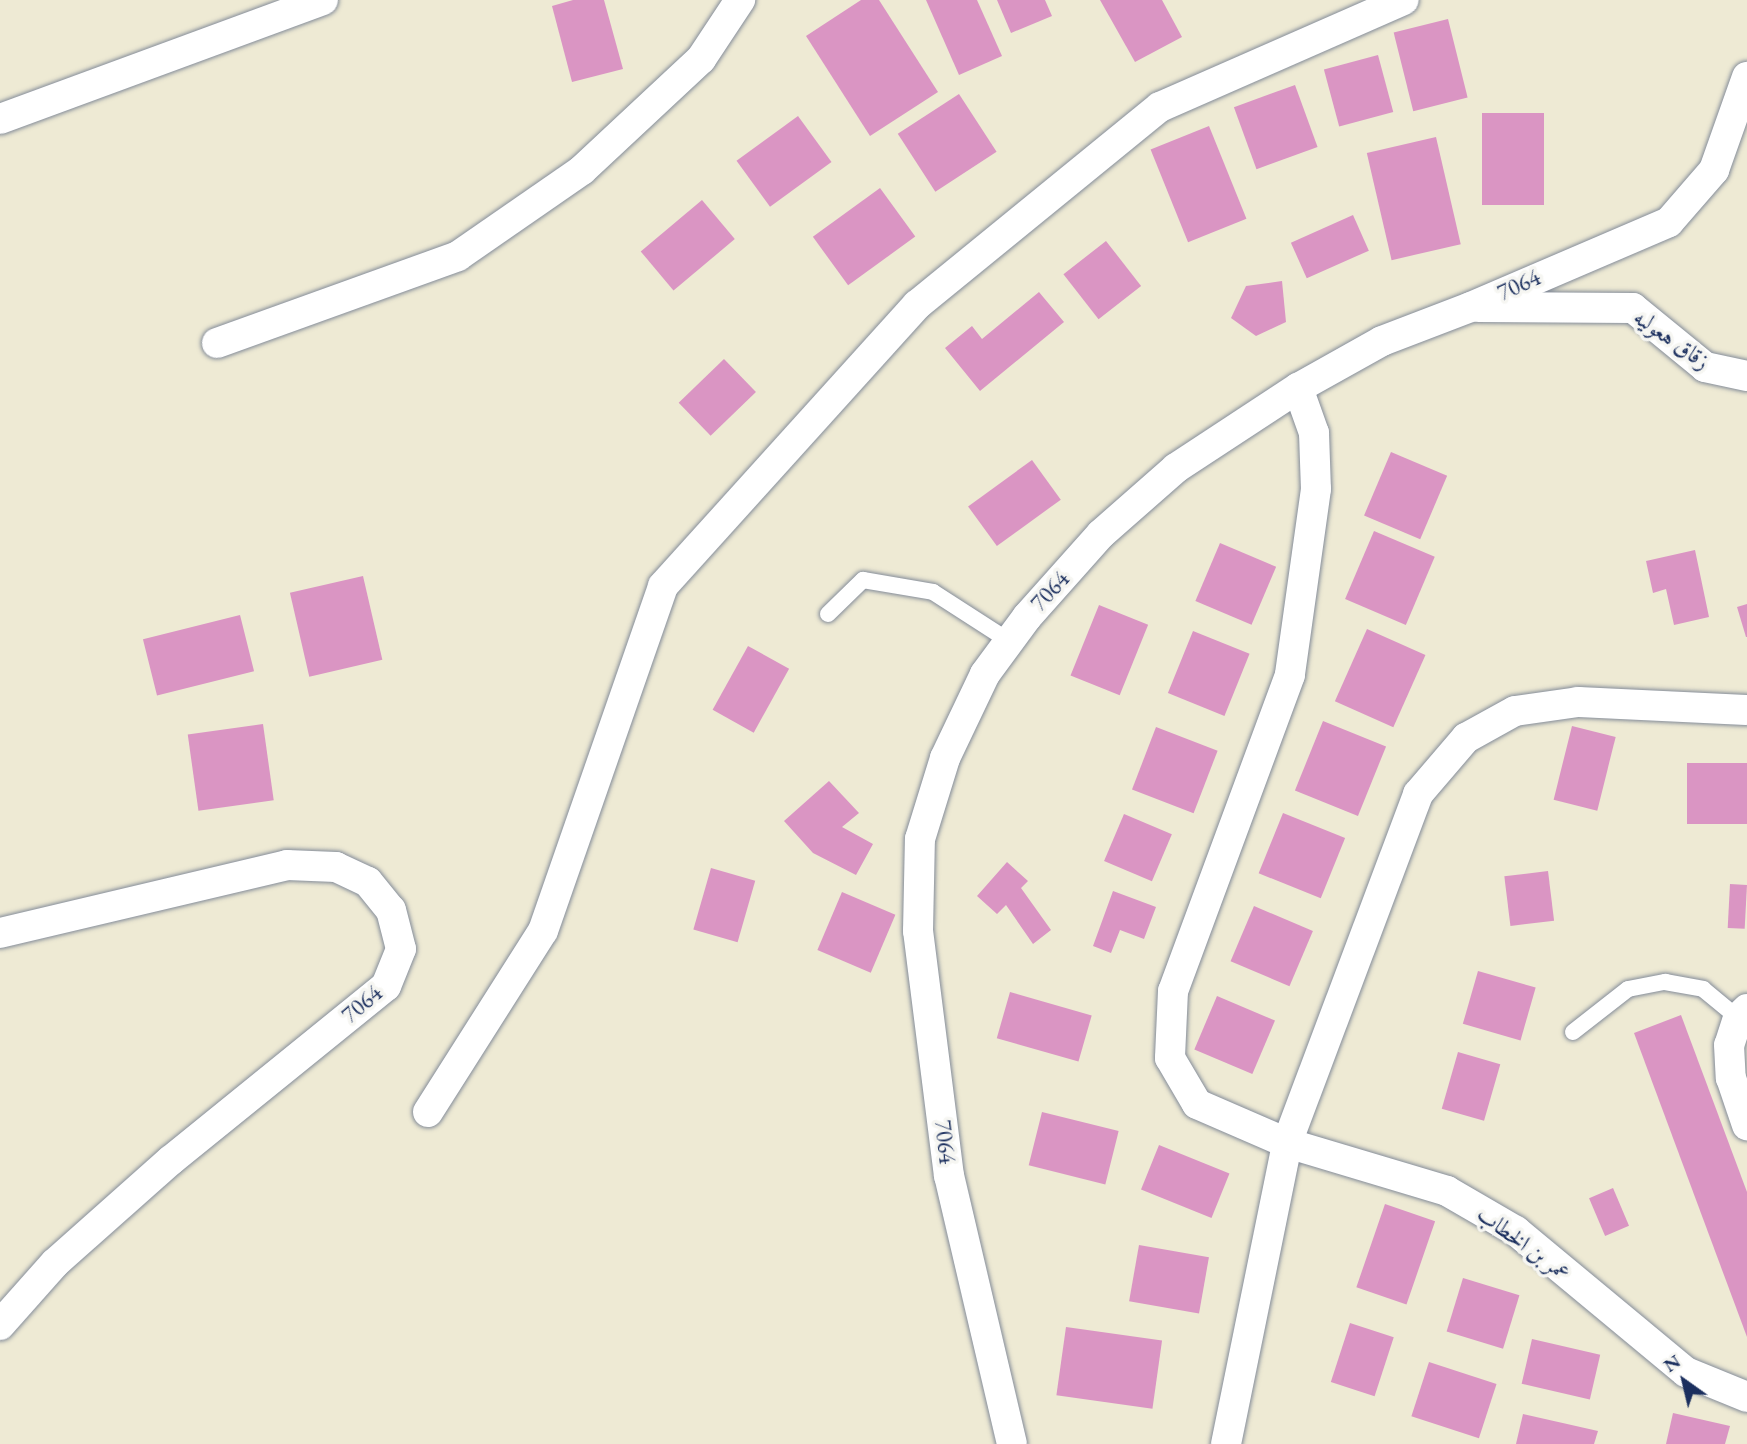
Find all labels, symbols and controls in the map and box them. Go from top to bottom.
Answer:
street label: 7064 [1493,263,1545,307]
street label: زقاق هعوليه [1629,303,1715,375]
street label: 7064 [1025,565,1075,617]
street label: 7064 [336,979,388,1029]
street label: 7064 [929,1118,961,1166]
street label: عمر بن الخطاب [1472,1200,1576,1286]
north arrow [1649,1346,1719,1416]
text: N [1659,1349,1685,1378]

